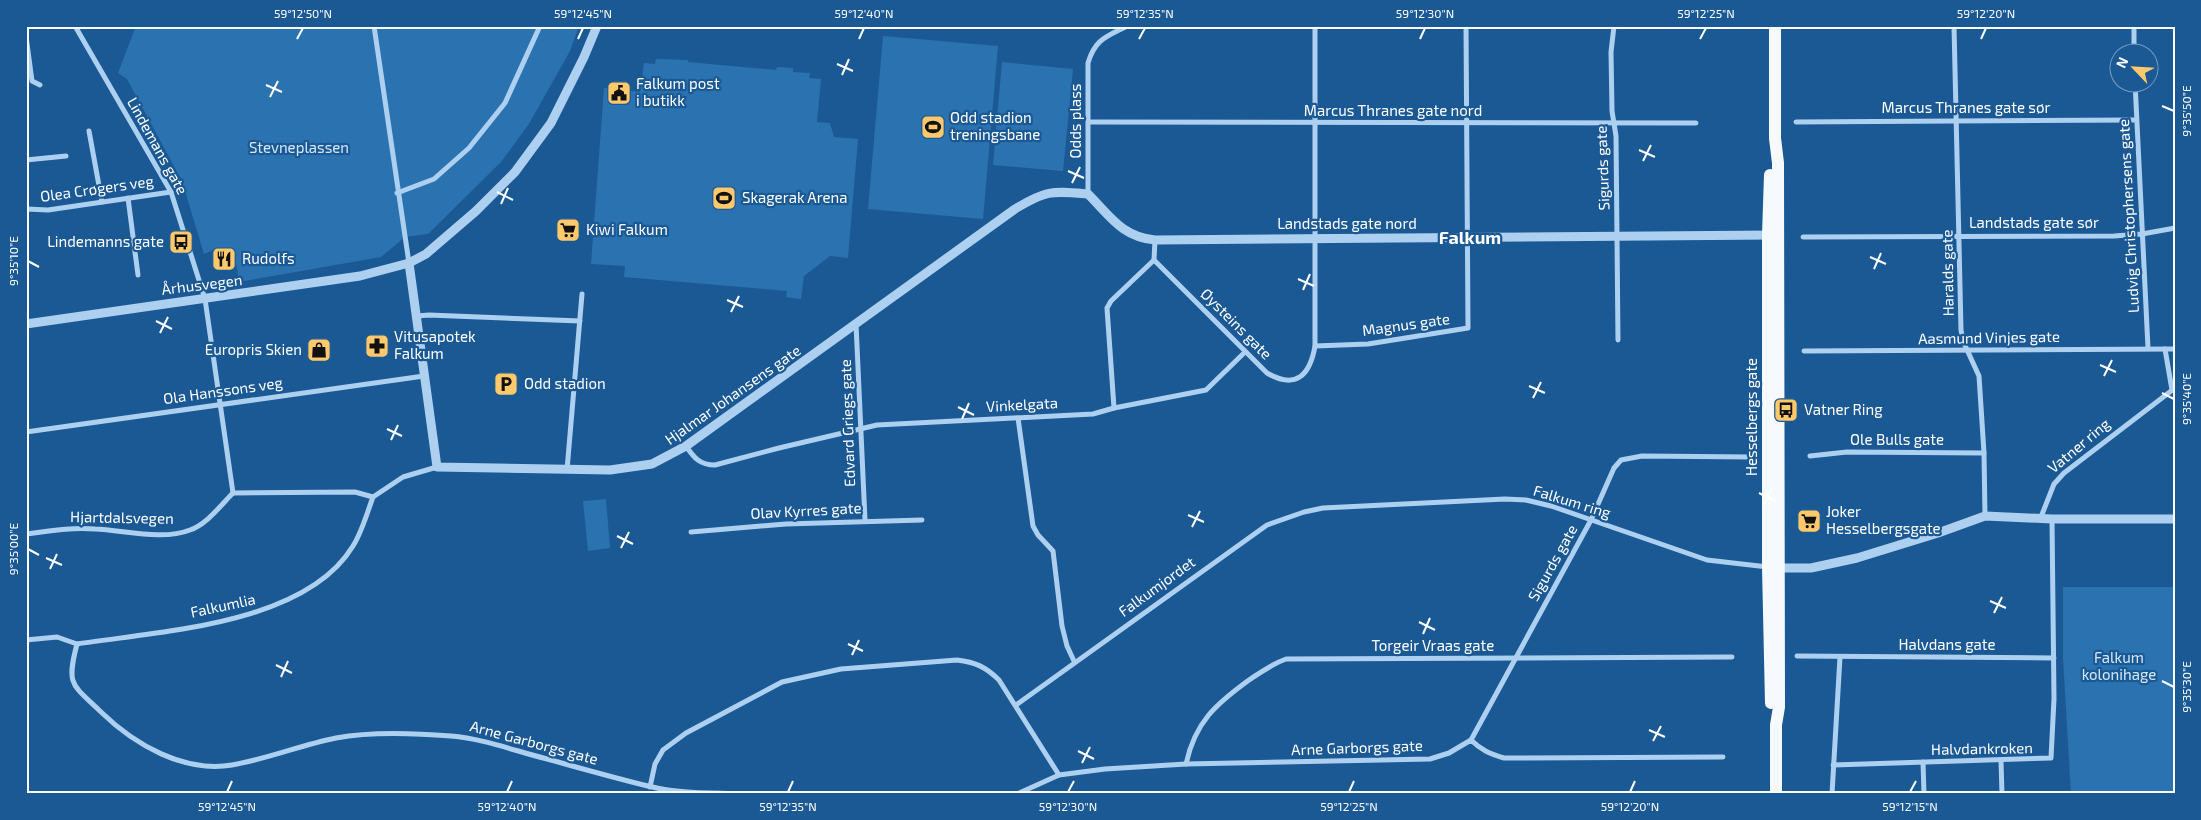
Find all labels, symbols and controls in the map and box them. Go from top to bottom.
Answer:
text: 59°12'50"N [274,6,332,20]
text: 59°12'45"N [554,6,612,20]
text: 59°12'40"N [835,6,893,20]
text: 59°12'35"N [1116,6,1174,20]
text: 59°12'30"N [1396,6,1454,20]
text: 59°12'25"N [1677,6,1735,20]
text: 59°12'20"N [1957,6,2015,20]
north arrow [2108,42,2158,92]
text: N [2112,54,2132,70]
place label: Falkum post i butikk [636,74,720,109]
public building icon: Falkum post i butikk [606,80,632,106]
street label: Odds plass [1066,84,1084,158]
text: 9°35'50"E [2179,85,2193,137]
street label: Lindemans gate [124,94,192,197]
street label: Marcus Thranes gate sør [1882,98,2050,116]
street label: Marcus Thranes gate nord [1304,101,1482,119]
place label: Odd stadion treningsbane [950,108,1040,143]
sports icon: Odd stadion treningsbane [920,114,946,140]
street label: Ludvig Christophersens gate [2114,119,2142,314]
street label: Sigurds gate [1592,125,1612,211]
park label: Stevneplassen [249,138,349,156]
street label: Olea Crøgers veg [39,171,155,205]
sports icon: Skagerak Arena [711,185,737,211]
place label: Skagerak Arena [742,188,848,206]
street label: Landstads gate sør [1969,213,2099,231]
street label: Landstads gate nord [1277,214,1417,232]
supermarket icon: Kiwi Falkum [555,217,581,243]
place label: Kiwi Falkum [586,220,668,238]
district label: Falkum [1439,226,1501,248]
bus stop icon: Lindemanns gate [168,229,194,255]
street label: Haralds gate [1937,229,1957,317]
place label: Lindemanns gate [47,232,164,250]
text: 9°35'10"E [6,236,20,286]
restaurant icon: Rudolfs [211,246,237,272]
place label: Rudolfs [242,249,295,267]
street label: Århusvegen [160,270,243,298]
street label: Øysteins gate [1197,284,1276,363]
street label: Magnus gate [1361,309,1451,339]
place label: Vitusapotek Falkum [394,327,476,362]
street label: Aasmund Vinjes gate [1918,327,2060,348]
pharmacy icon: Vitusapotek Falkum [364,333,390,359]
shop icon: Europris Skien [306,337,332,363]
place label: Europris Skien [205,340,302,358]
street label: Hjalmar Johansens gate [661,340,804,449]
street label: Hesselbergs gate [1742,358,1760,476]
street label: Edvard Griegs gate [836,359,858,487]
parking icon: Odd stadion [493,371,519,397]
street label: Ola Hanssons veg [162,373,284,407]
text: 9°35'40"E [2179,373,2193,425]
place label: Odd stadion [524,374,606,392]
street label: Vinkelgata [986,393,1058,415]
bus stop icon: Vatner Ring [1773,397,1799,423]
place label: Vatner Ring [1804,400,1883,418]
street label: Vatner ring [2044,414,2113,476]
street label: Ole Bulls gate [1850,430,1944,448]
street label: Falkum ring [1531,481,1614,522]
street label: Olav Kyrres gate [750,498,862,522]
place label: Joker Hesselbergsgate [1826,502,1941,537]
street label: Hjartdalsvegen [70,507,174,528]
supermarket icon: Joker Hesselbergsgate [1796,508,1822,534]
street label: Sigurds gate [1524,521,1581,604]
text: 9°35'00"E [6,523,20,575]
street label: Falkumjordet [1115,552,1199,621]
street label: Falkumlia [189,589,257,621]
street label: Halvdans gate [1898,635,1996,653]
street label: Torgeir Vraas gate [1372,636,1494,654]
park label: Falkum kolonihage [2082,648,2156,683]
text: 9°35'30"E [2179,661,2193,713]
street label: Arne Garborgs gate [468,716,600,768]
street label: Arne Garborgs gate [1291,736,1423,758]
street label: Halvdankroken [1931,738,2033,758]
text: 59°12'45"N [198,799,256,813]
text: 59°12'40"N [478,799,536,813]
text: 59°12'35"N [759,799,817,813]
text: 59°12'30"N [1039,799,1097,813]
text: 59°12'25"N [1320,799,1378,813]
text: 59°12'20"N [1601,799,1659,813]
text: 59°12'15"N [1882,799,1938,813]

